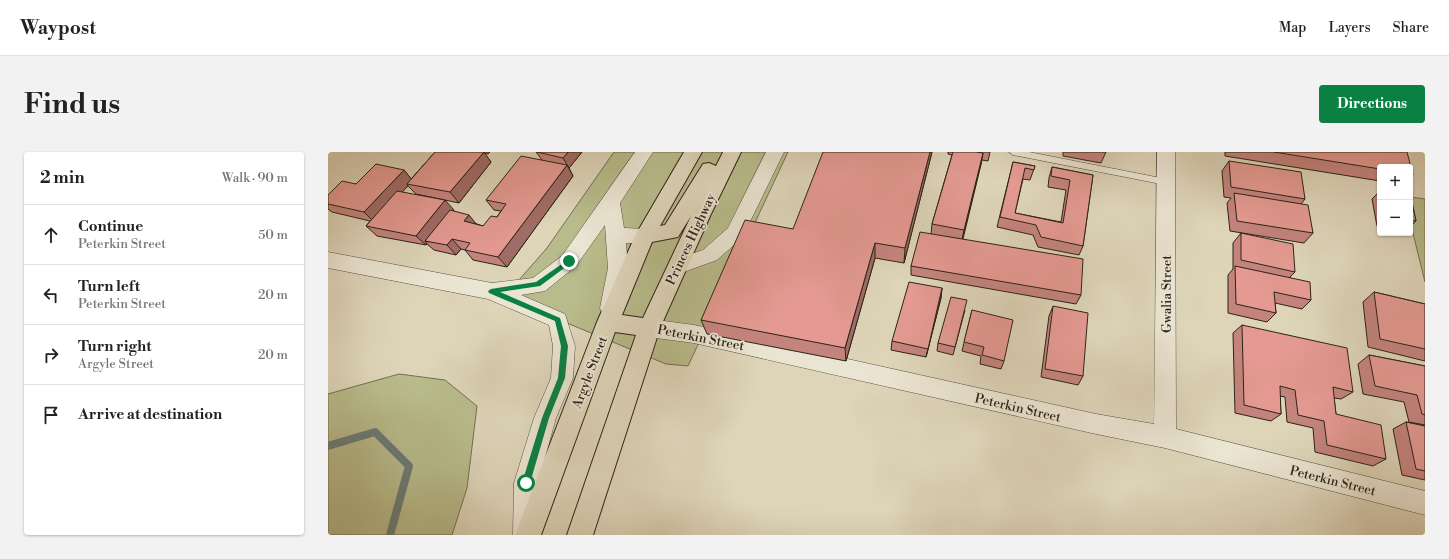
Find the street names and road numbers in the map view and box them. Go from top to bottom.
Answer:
street label: Princes Highway [663,190,719,288]
street label: Gwalia Street [1159,255,1175,333]
street label: Peterkin Street [656,322,746,354]
street label: Argyle Street [569,334,611,412]
street label: Peterkin Street [973,390,1063,426]
street label: Peterkin Street [1288,463,1378,499]

